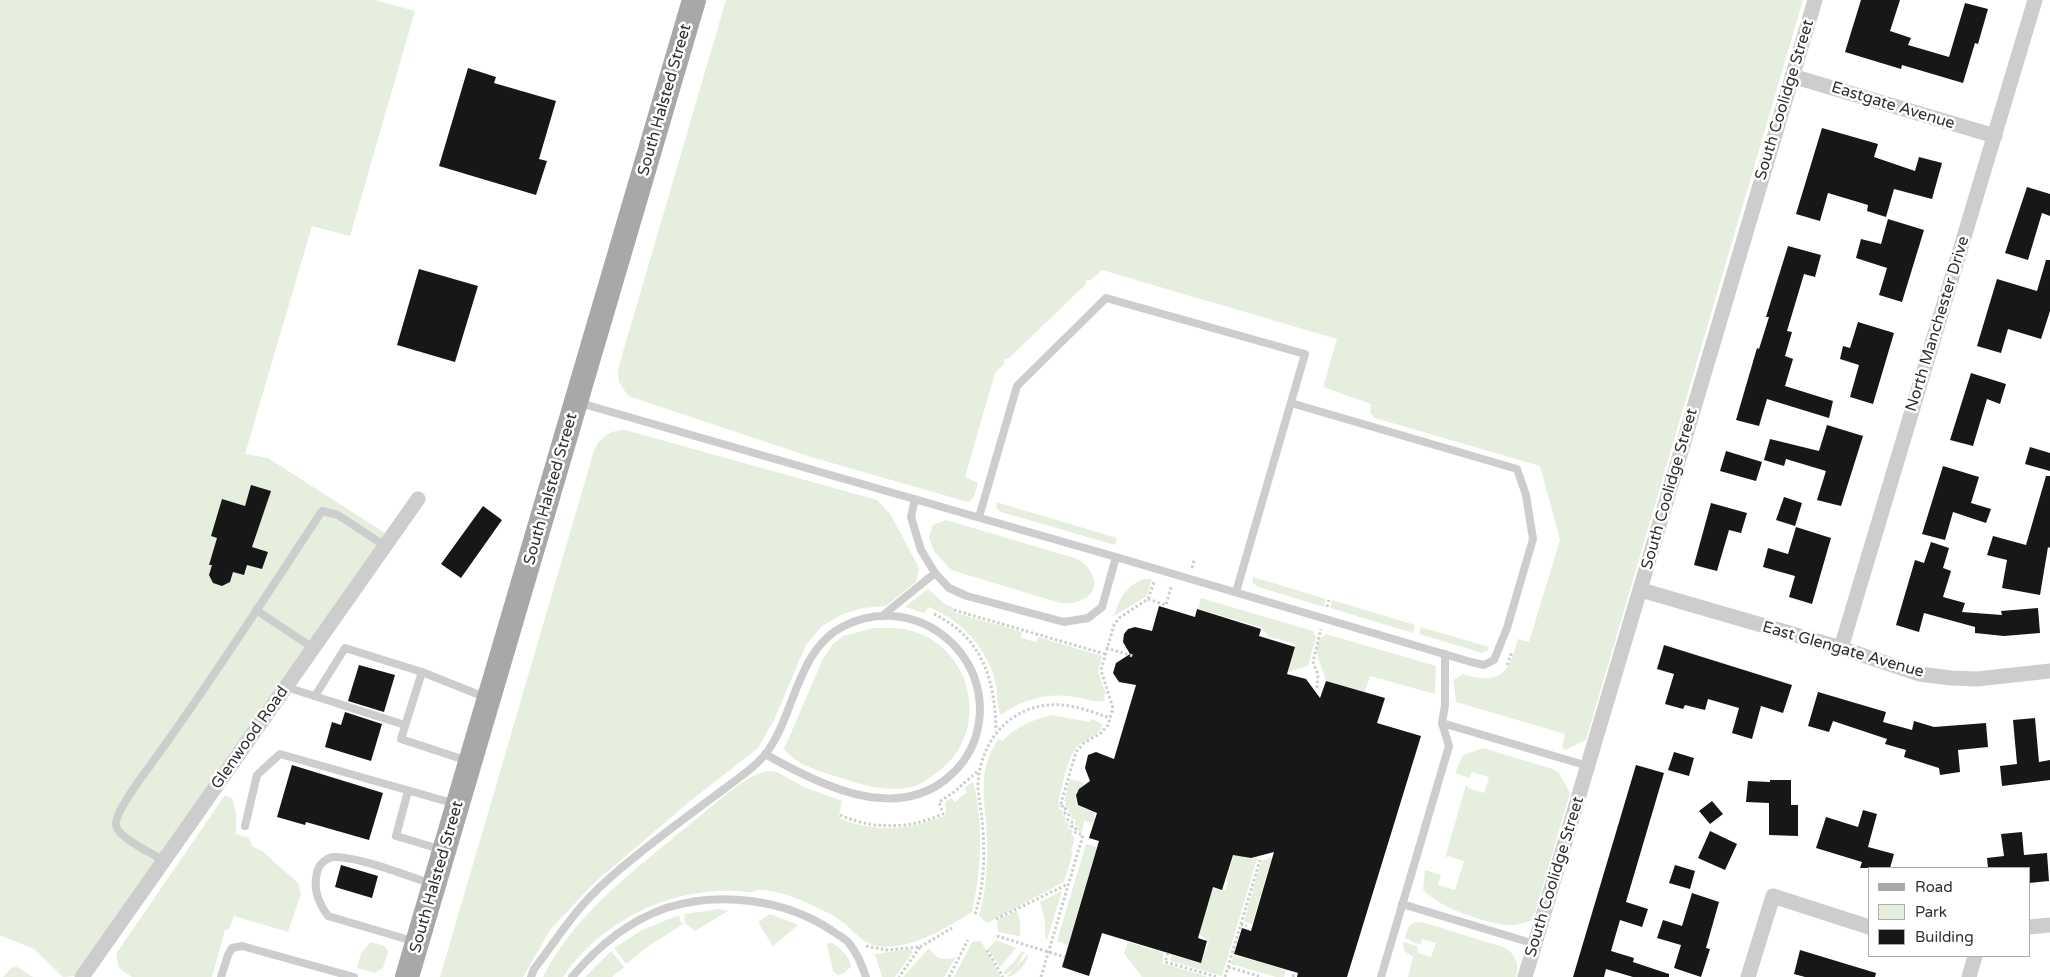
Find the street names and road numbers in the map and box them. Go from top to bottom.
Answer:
street label: South Coolidge Street [1751,17,1819,183]
street label: South Halsted Street [634,22,696,178]
street label: Eastgate Avenue [1829,78,1957,134]
street label: North Manchester Drive [1902,234,1974,414]
street label: South Coolidge Street [1638,406,1702,572]
street label: South Halsted Street [520,411,582,567]
street label: East Glengate Avenue [1760,618,1926,682]
street label: Glenwood Road [207,683,293,793]
street label: South Coolidge Street [1521,794,1589,960]
street label: South Halsted Street [406,799,468,955]

